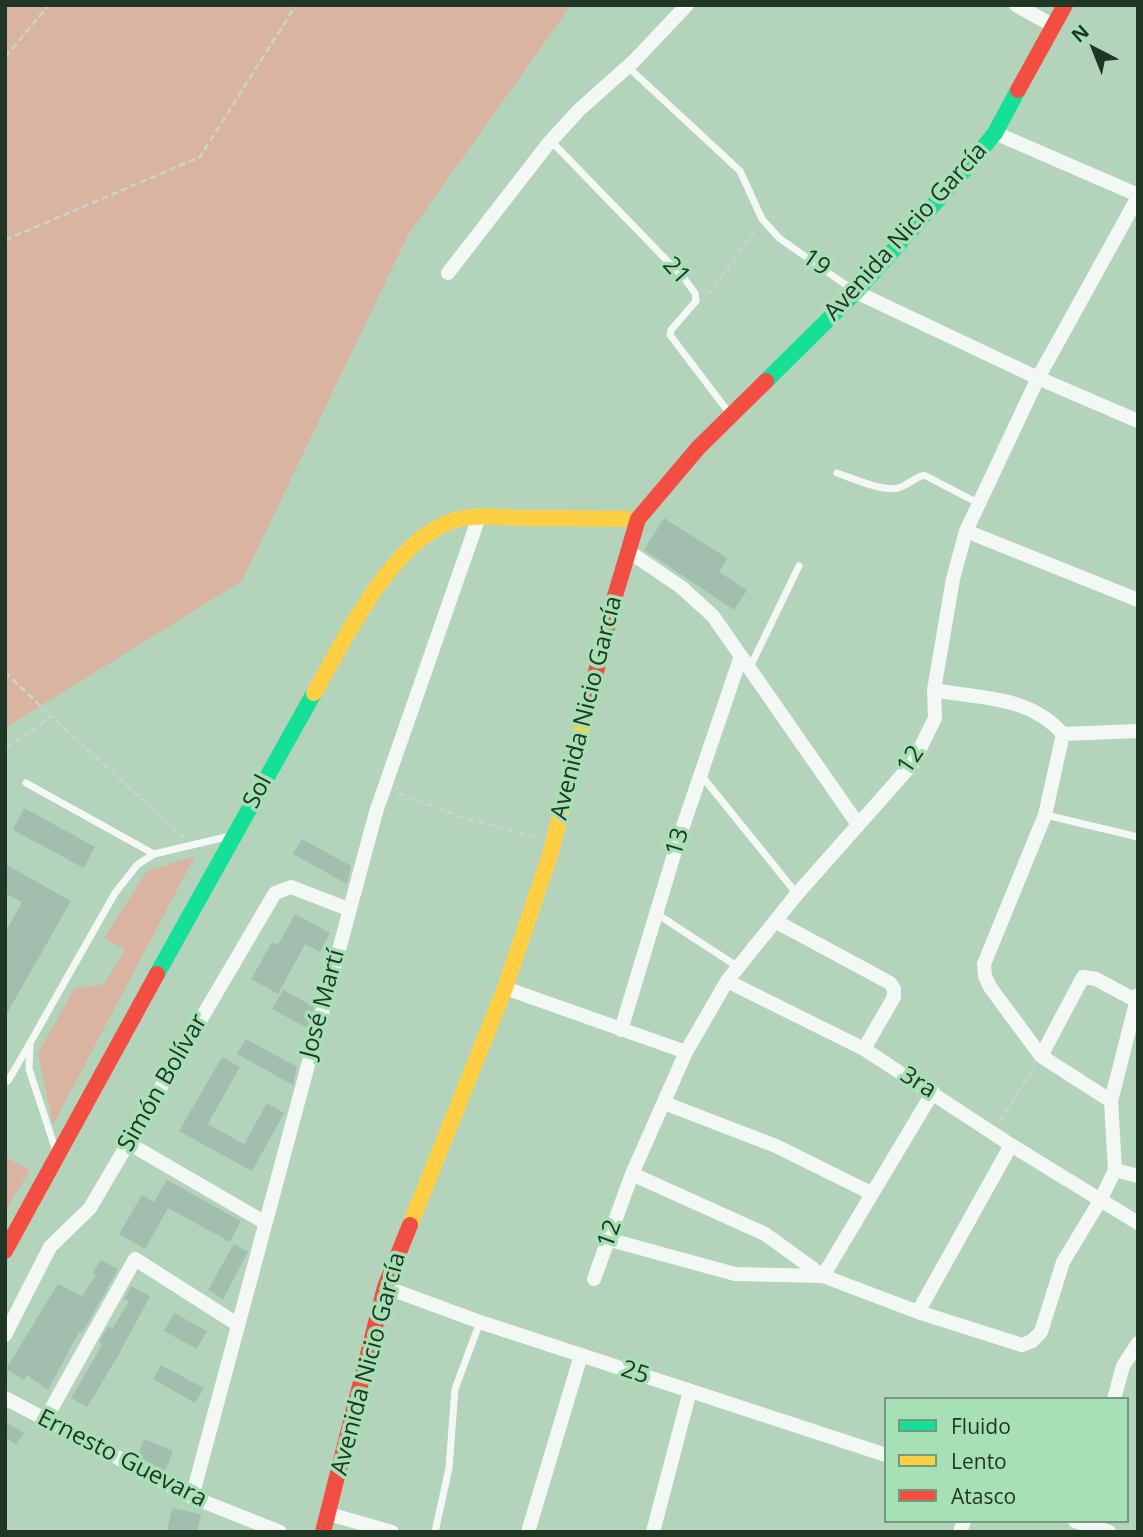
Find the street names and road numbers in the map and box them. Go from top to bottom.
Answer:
street label: Avenida Nicio García [819,137,993,327]
street label: 19 [796,243,836,283]
street label: 21 [656,251,696,291]
street label: Avenida Nicio García [545,593,629,823]
street label: 12 [891,741,931,779]
street label: Sol [237,770,279,814]
street label: 13 [660,825,696,859]
street label: José Martí [295,946,351,1062]
street label: Simón Bolívar [112,1009,214,1157]
street label: 3ra [895,1061,941,1105]
street label: 12 [592,1216,628,1252]
street label: Avenida Nicio García [325,1249,413,1479]
street label: 25 [617,1355,653,1391]
street label: Ernesto Guevara [33,1404,211,1514]

